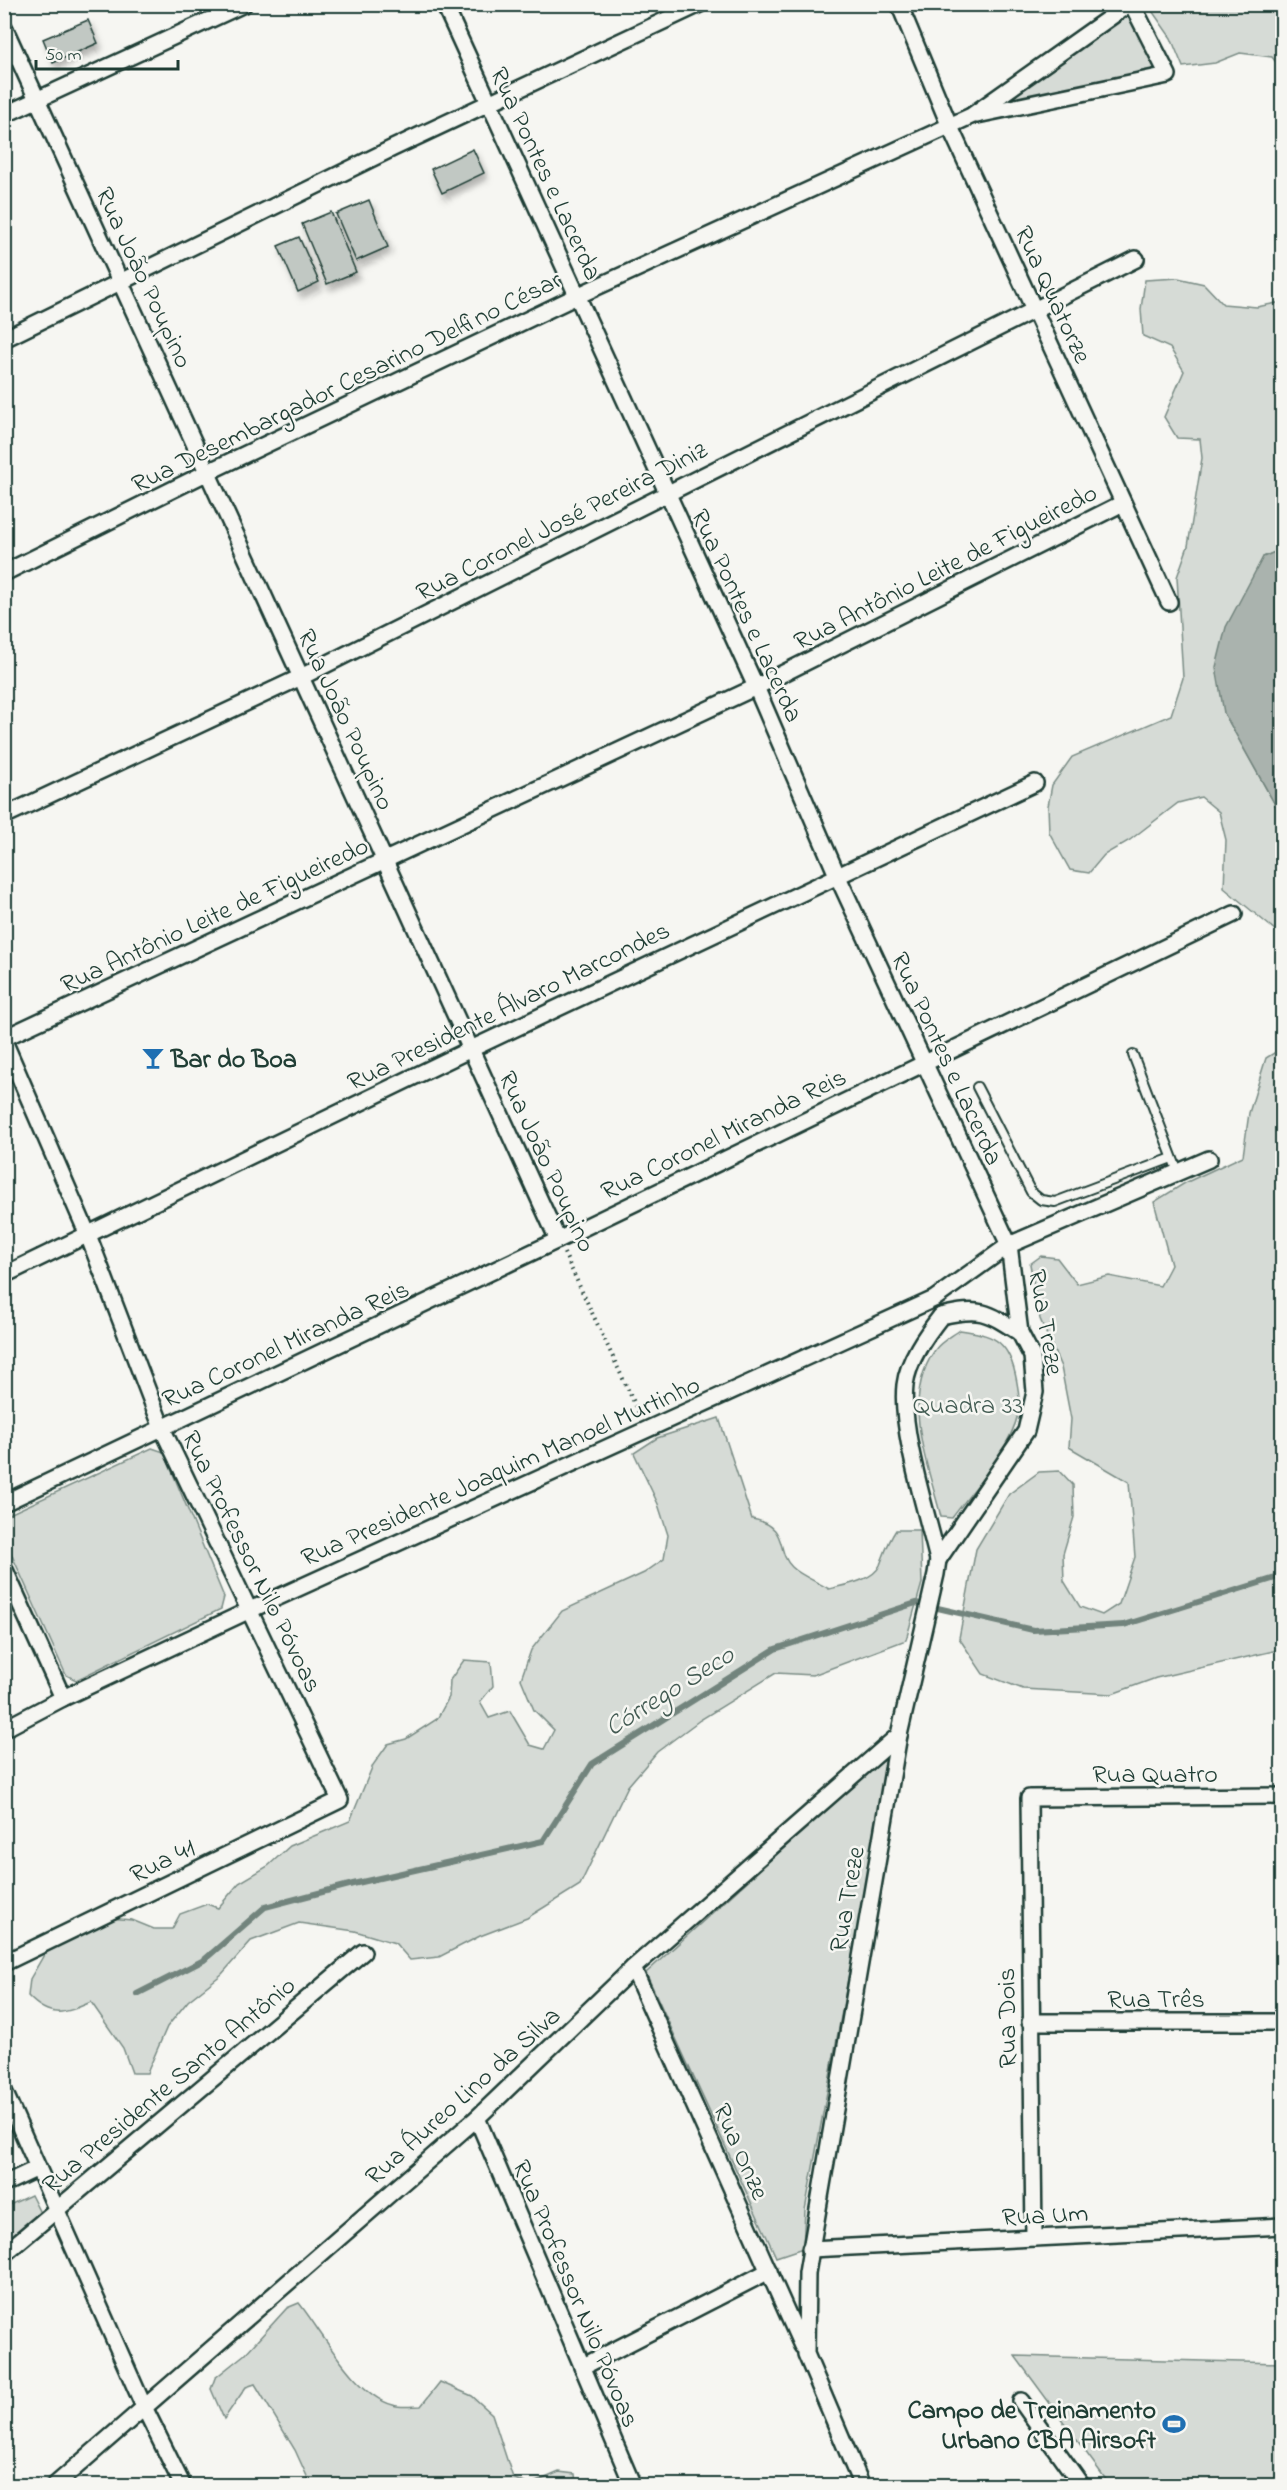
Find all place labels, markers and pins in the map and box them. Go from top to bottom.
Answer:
place label: Bar do Boa [170,1042,297,1080]
bar icon: Bar do Boa [140,1045,166,1071]
place label: Campo de Treinamento Urbano CBA Airsoft [908,2393,1156,2461]
sports icon: Campo de Treinamento Urbano CBA Airsoft [1161,2411,1187,2437]

